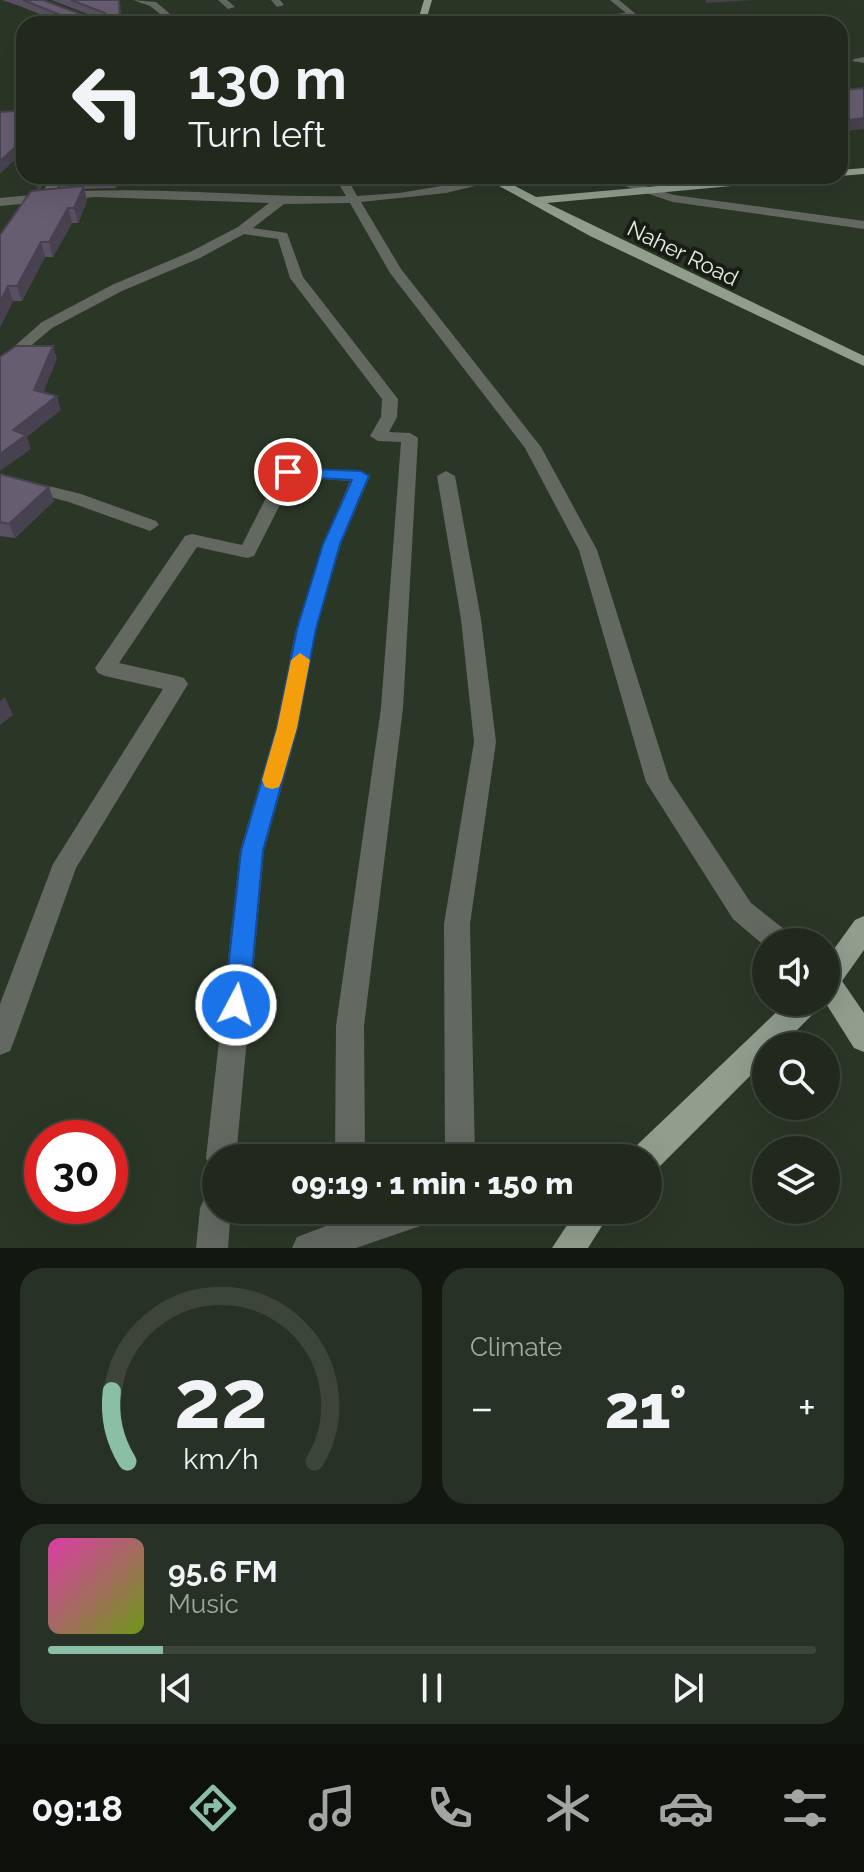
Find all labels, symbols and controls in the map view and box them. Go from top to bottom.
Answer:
text: 130 m [188,46,347,112]
icon: left [56,48,160,152]
text: Turn left [188,113,326,155]
street label: Naher Road [623,215,743,291]
pin [254,438,322,506]
icon: arrive [266,450,310,494]
map controls [752,928,840,1224]
button: sound [752,928,840,1016]
position arrow [194,963,278,1047]
button: search [752,1032,840,1120]
speed limit sign: 30 [24,1120,128,1224]
button: layers [752,1136,840,1224]
text: 09:19 · 1 min · 150 m [291,1166,573,1201]
text: Climate [470,1332,562,1362]
text: 22 [174,1350,268,1447]
text: 21° [605,1372,687,1442]
text: − [470,1382,494,1433]
text: + [798,1382,816,1433]
text: km/h [183,1442,259,1476]
text: 95.6 FM [168,1554,278,1589]
text: Music [168,1589,239,1619]
icon: previous [154,1666,198,1710]
icon: pause [410,1666,454,1710]
icon: next [666,1666,710,1710]
icon: directions [185,1780,241,1836]
icon: music [304,1780,360,1836]
icon: phone [422,1780,478,1836]
icon: climate [540,1780,596,1836]
icon: car [658,1780,714,1836]
icon: filters [777,1780,833,1836]
text: 09:18 [31,1787,123,1829]

